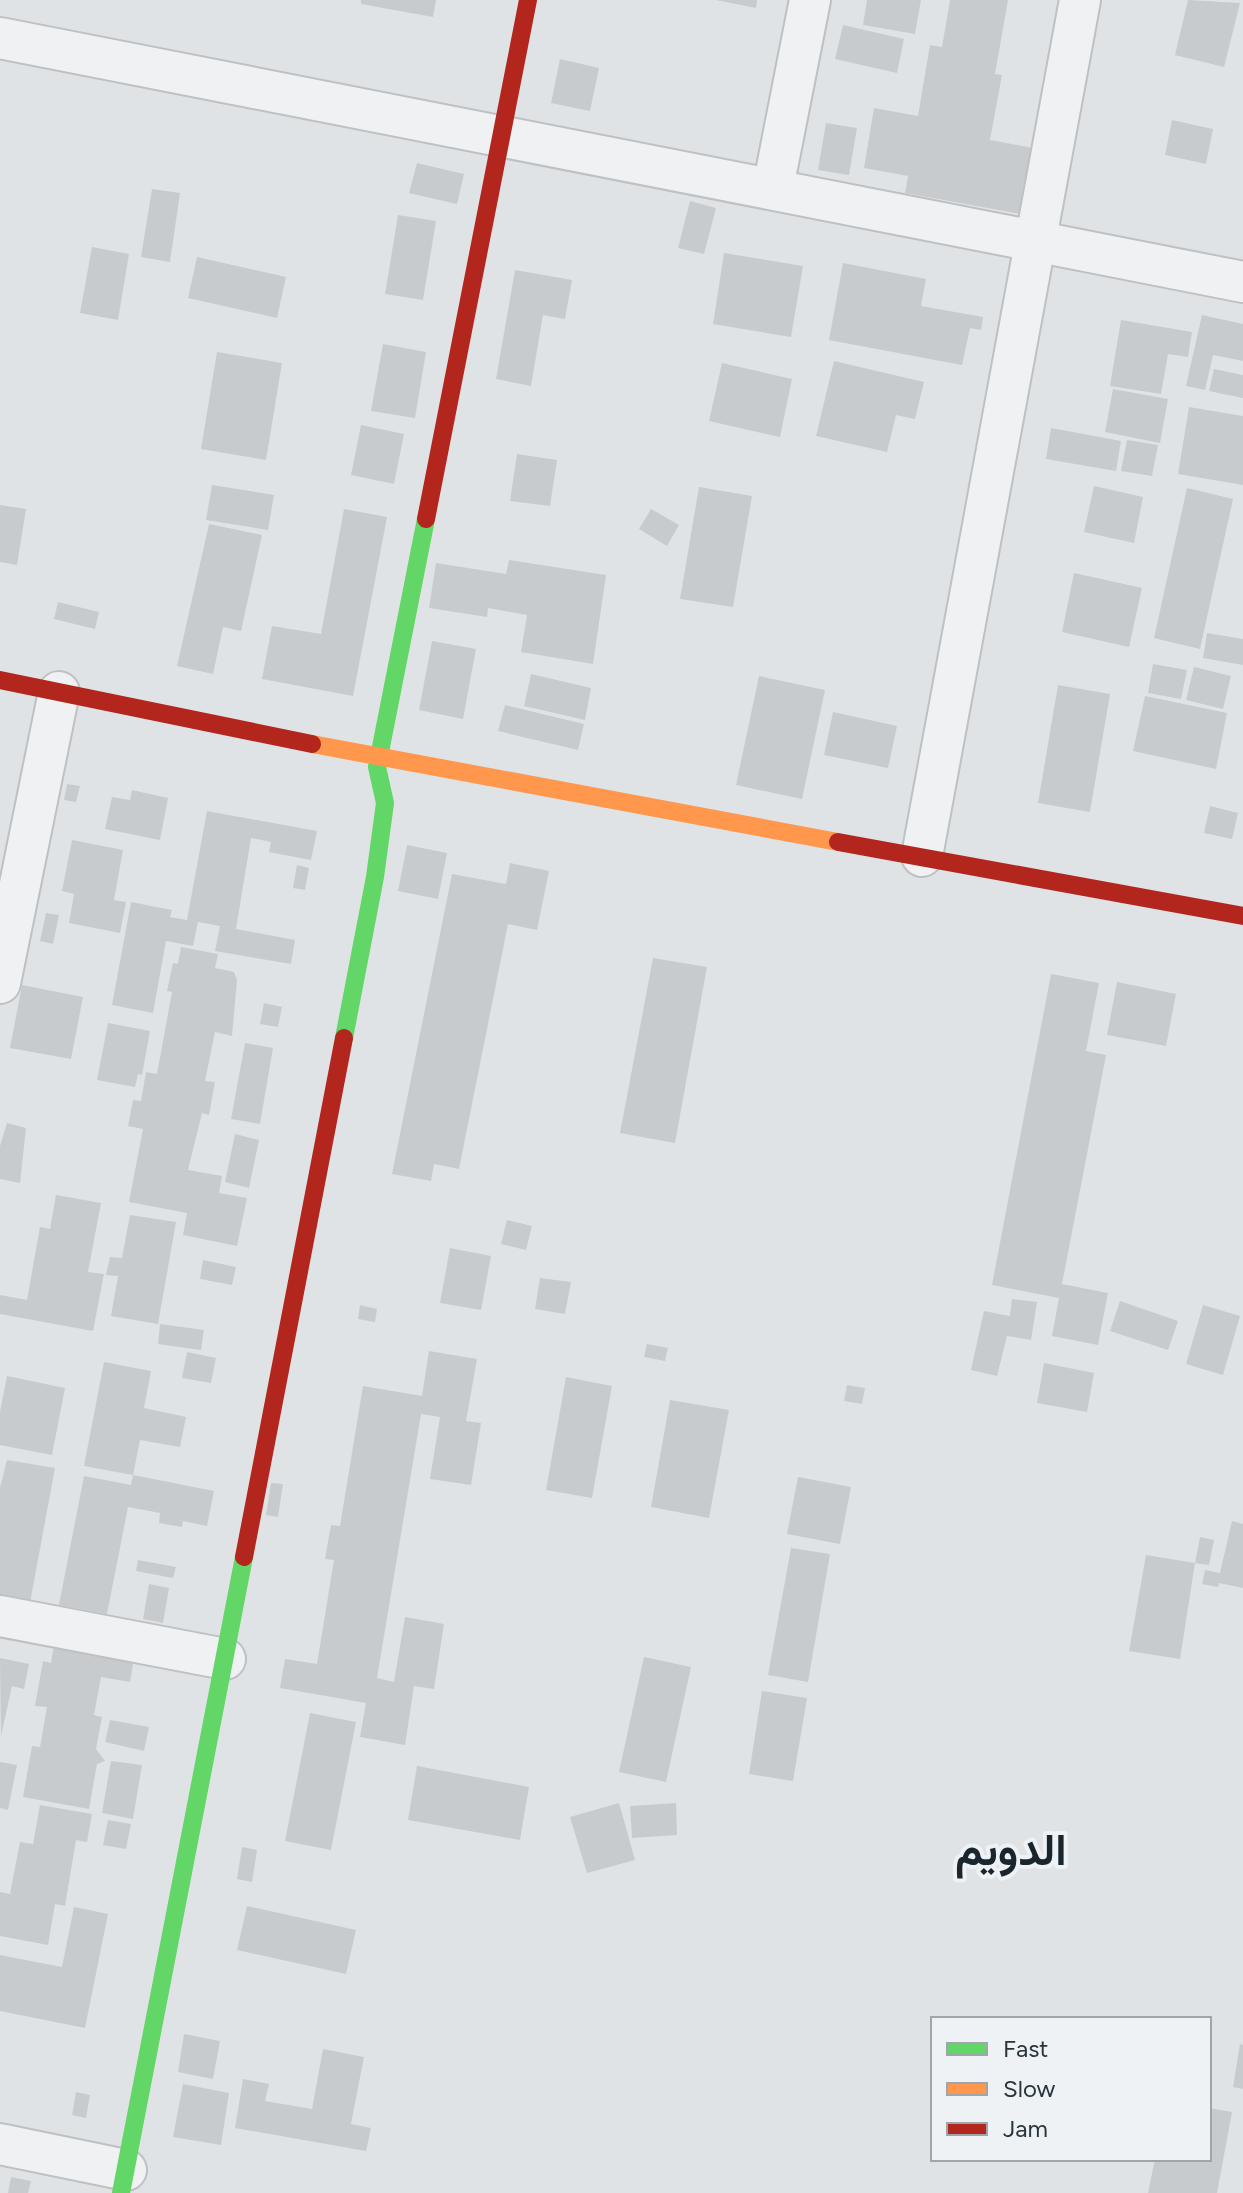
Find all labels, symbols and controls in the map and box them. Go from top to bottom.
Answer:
district label: الدويم [955,1823,1067,1879]
legend [931,2017,1211,2161]
text: Fast [1003,2034,1048,2063]
text: Slow [1003,2074,1056,2103]
text: Jam [1003,2114,1048,2143]

